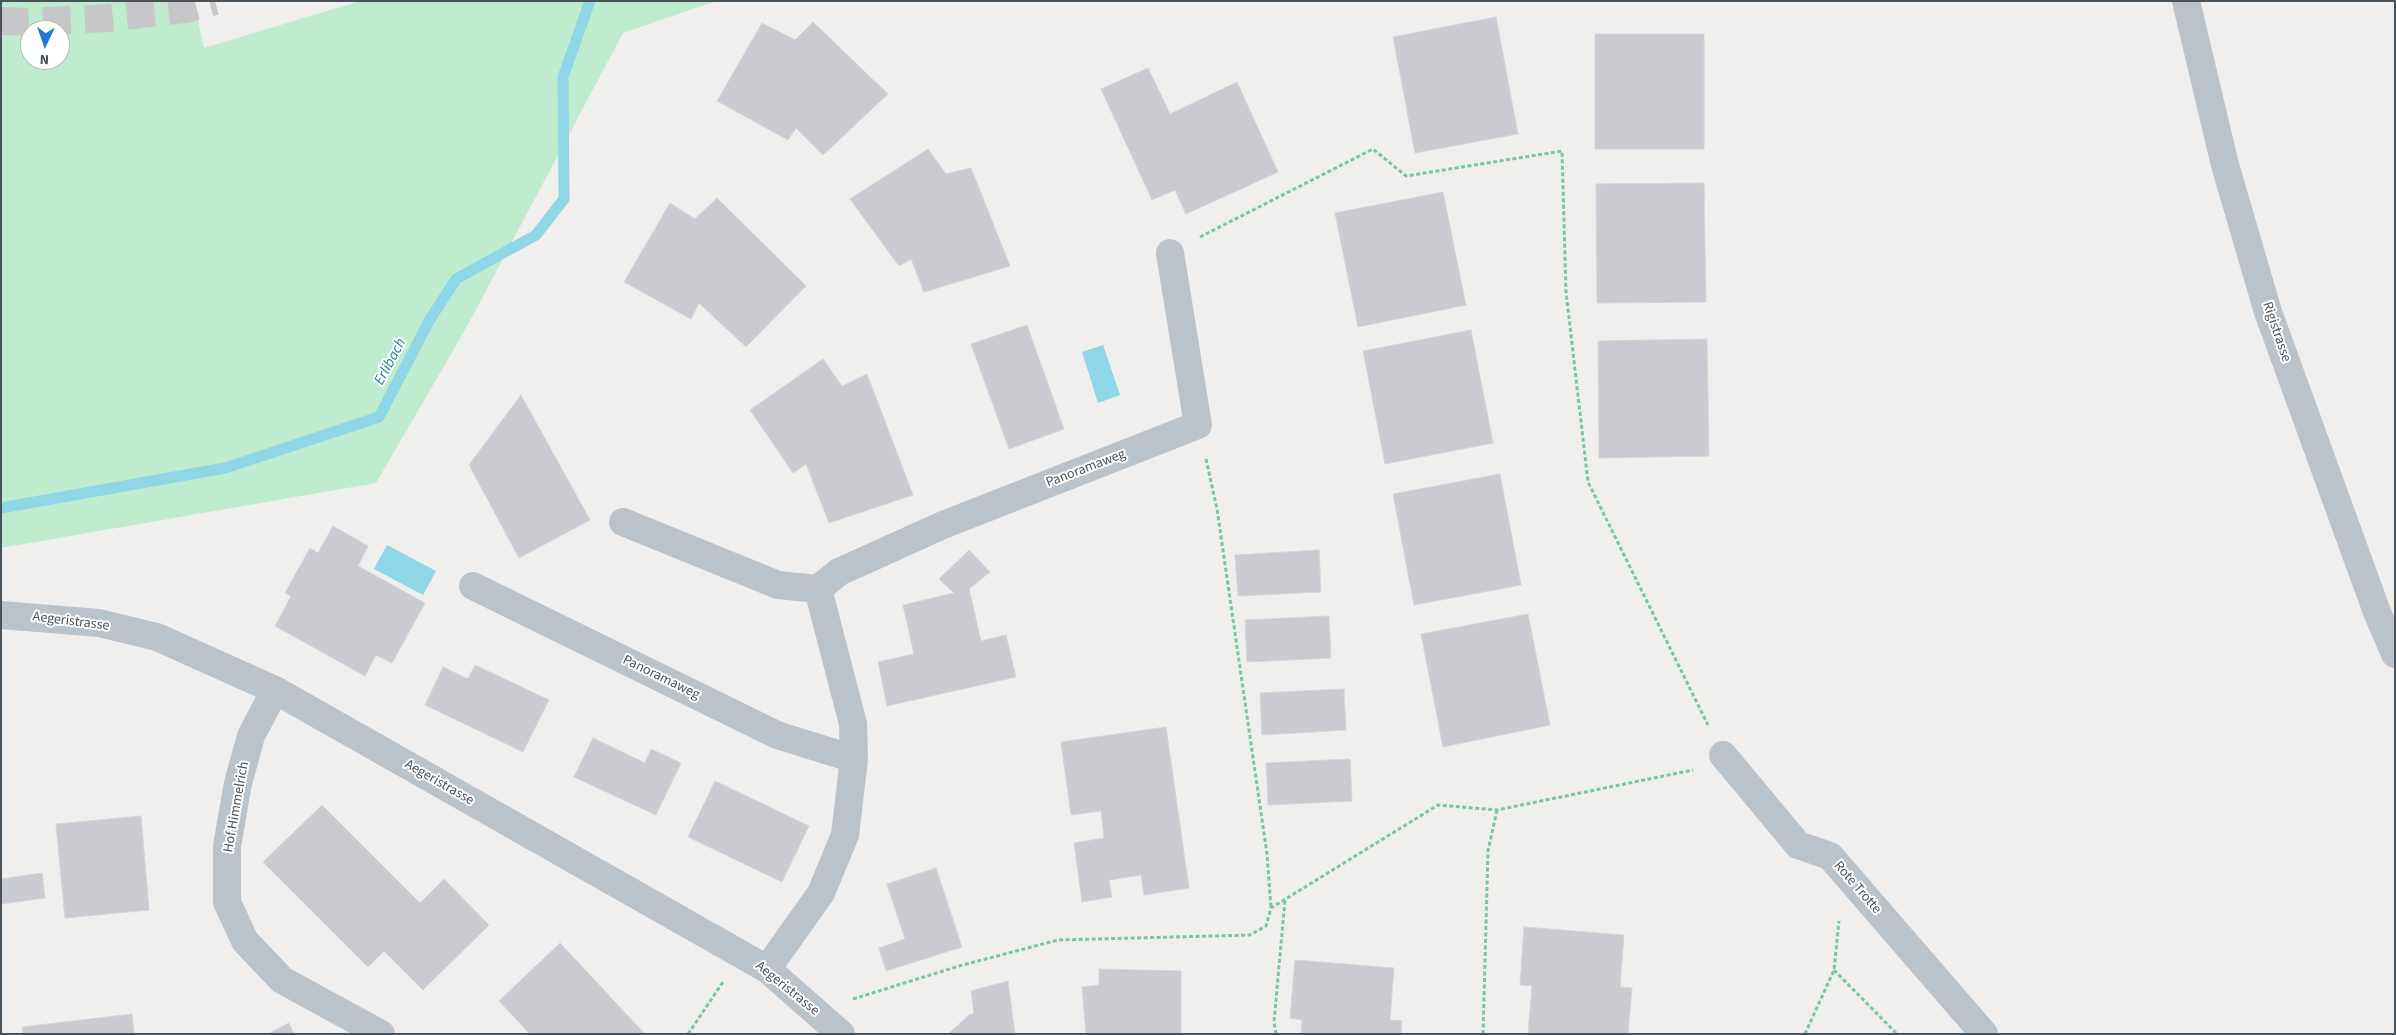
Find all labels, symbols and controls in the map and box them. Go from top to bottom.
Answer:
north arrow [20,20,70,70]
text: N [39,49,49,69]
street label: Rigistrasse [2258,300,2294,364]
water label: Erlibach [371,336,411,388]
street label: Panoramaweg [1044,446,1128,492]
street label: Aegeristrasse [32,609,110,635]
street label: Panoramaweg [620,652,702,704]
street label: Aegeristrasse [401,756,477,810]
street label: Hof Himmelrich [221,760,253,854]
street label: Rote Trotte [1830,858,1884,918]
street label: Aegeristrasse [752,958,822,1020]

